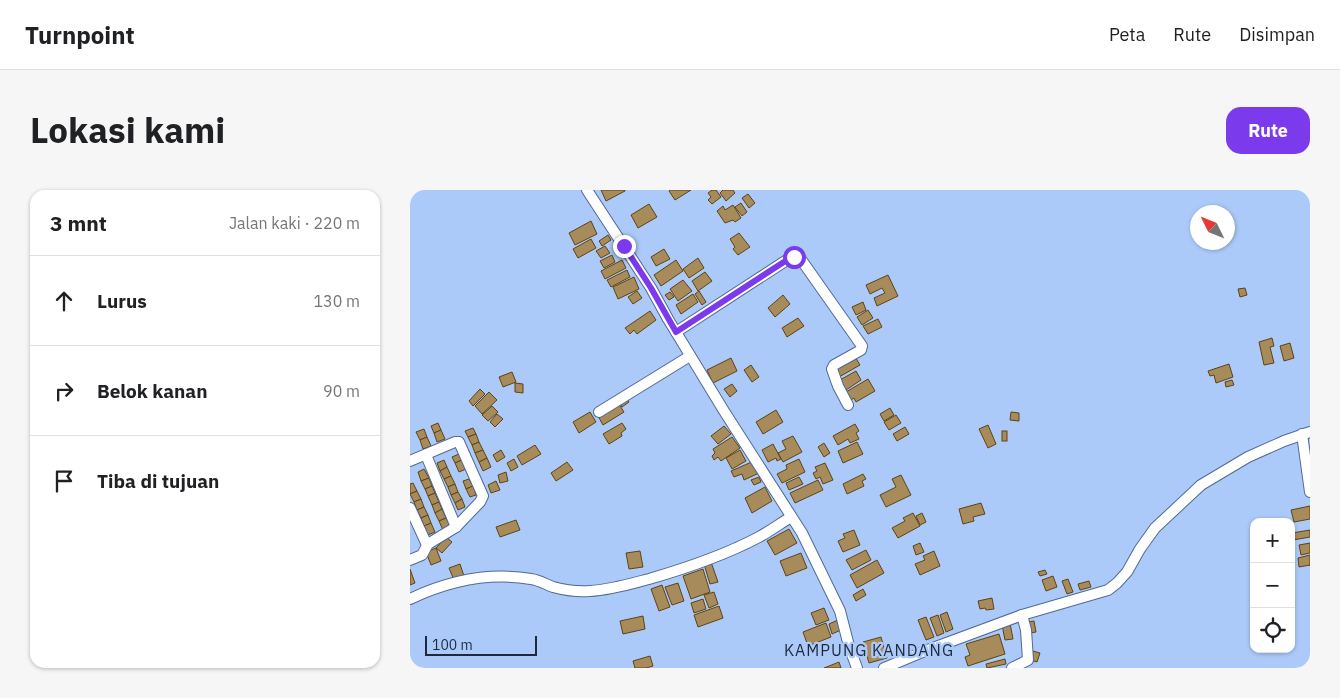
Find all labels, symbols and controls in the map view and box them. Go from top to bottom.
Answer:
text: Turnpoint [25,19,135,51]
text: Peta [1109,23,1145,46]
text: Rute [1173,23,1211,46]
text: Disimpan [1239,23,1315,46]
text: Lokasi kami [30,107,225,153]
button: Rute [1226,107,1310,154]
north arrow [1190,205,1235,250]
text: 3 mnt [50,209,107,237]
text: Jalan kaki · 220 m [229,213,360,233]
route end [613,235,636,258]
route start [783,246,806,269]
icon: ahead [50,287,78,315]
text: Lurus [97,289,147,313]
text: 130 m [313,291,360,311]
icon: right [50,377,78,405]
text: Belok kanan [97,379,208,403]
text: 90 m [323,381,360,401]
icon: arrive [50,467,78,495]
text: Tiba di tujuan [97,469,219,493]
map controls [1250,518,1295,653]
button: + [1250,518,1295,563]
button: − [1250,563,1295,608]
button: locate [1250,608,1295,653]
scale bar [425,633,538,656]
text: 100 m [432,636,473,654]
district label: KAMPUNG KANDANG [784,640,954,660]

